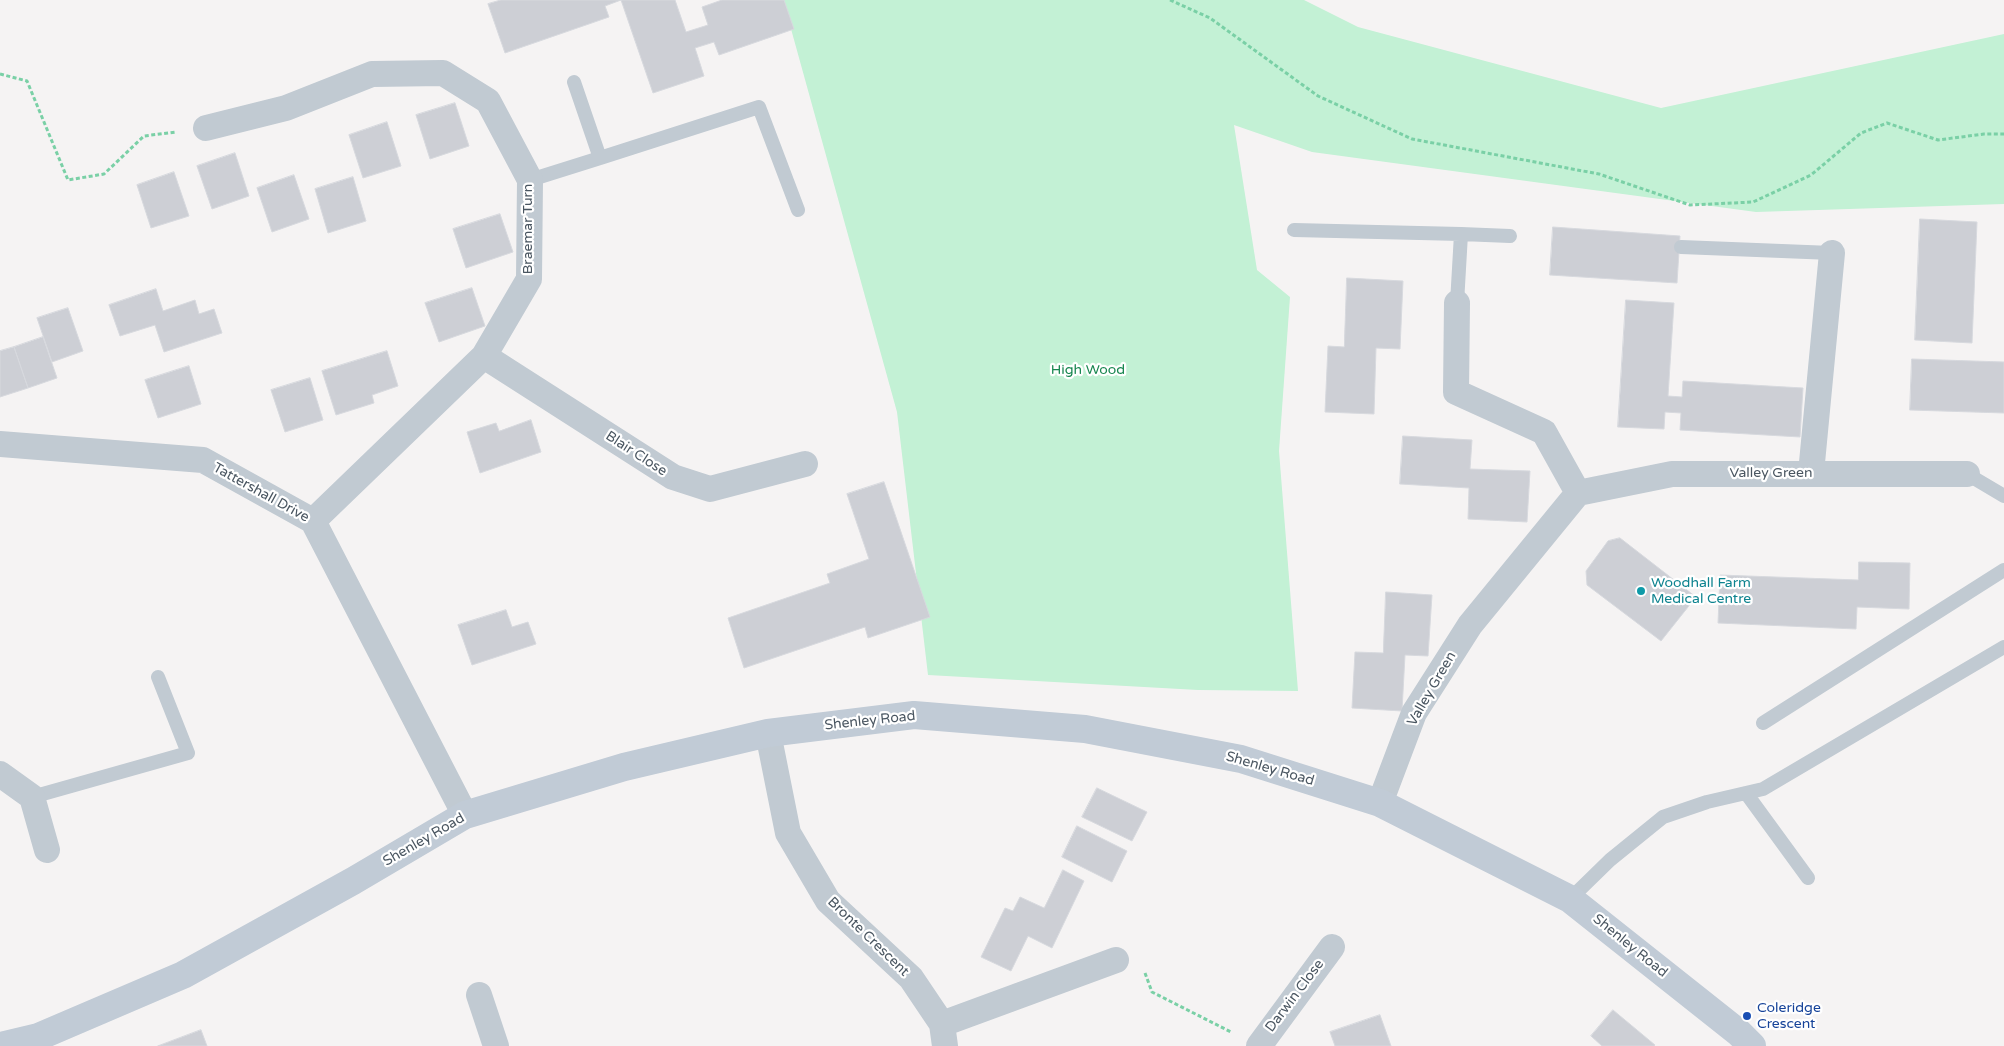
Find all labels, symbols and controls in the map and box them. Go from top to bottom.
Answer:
street label: Braemar Turn [520,184,536,274]
park label: High Wood [1051,362,1125,378]
street label: Blair Close [602,428,670,480]
street label: Tattershall Drive [210,460,312,526]
street label: Valley Green [1730,465,1812,481]
place label: Woodhall Farm Medical Centre [1651,575,1751,608]
marker: Woodhall Farm Medical Centre [1635,585,1647,597]
street label: Valley Green [1404,649,1460,729]
street label: Shenley Road [824,708,916,734]
street label: Shenley Road [1224,748,1316,790]
street label: Shenley Road [380,810,468,870]
street label: Bronte Crescent [824,894,912,980]
street label: Shenley Road [1589,911,1671,981]
street label: Darwin Close [1262,956,1328,1036]
place label: Coleridge Crescent [1757,1000,1821,1032]
marker: Coleridge Crescent [1741,1010,1753,1022]

